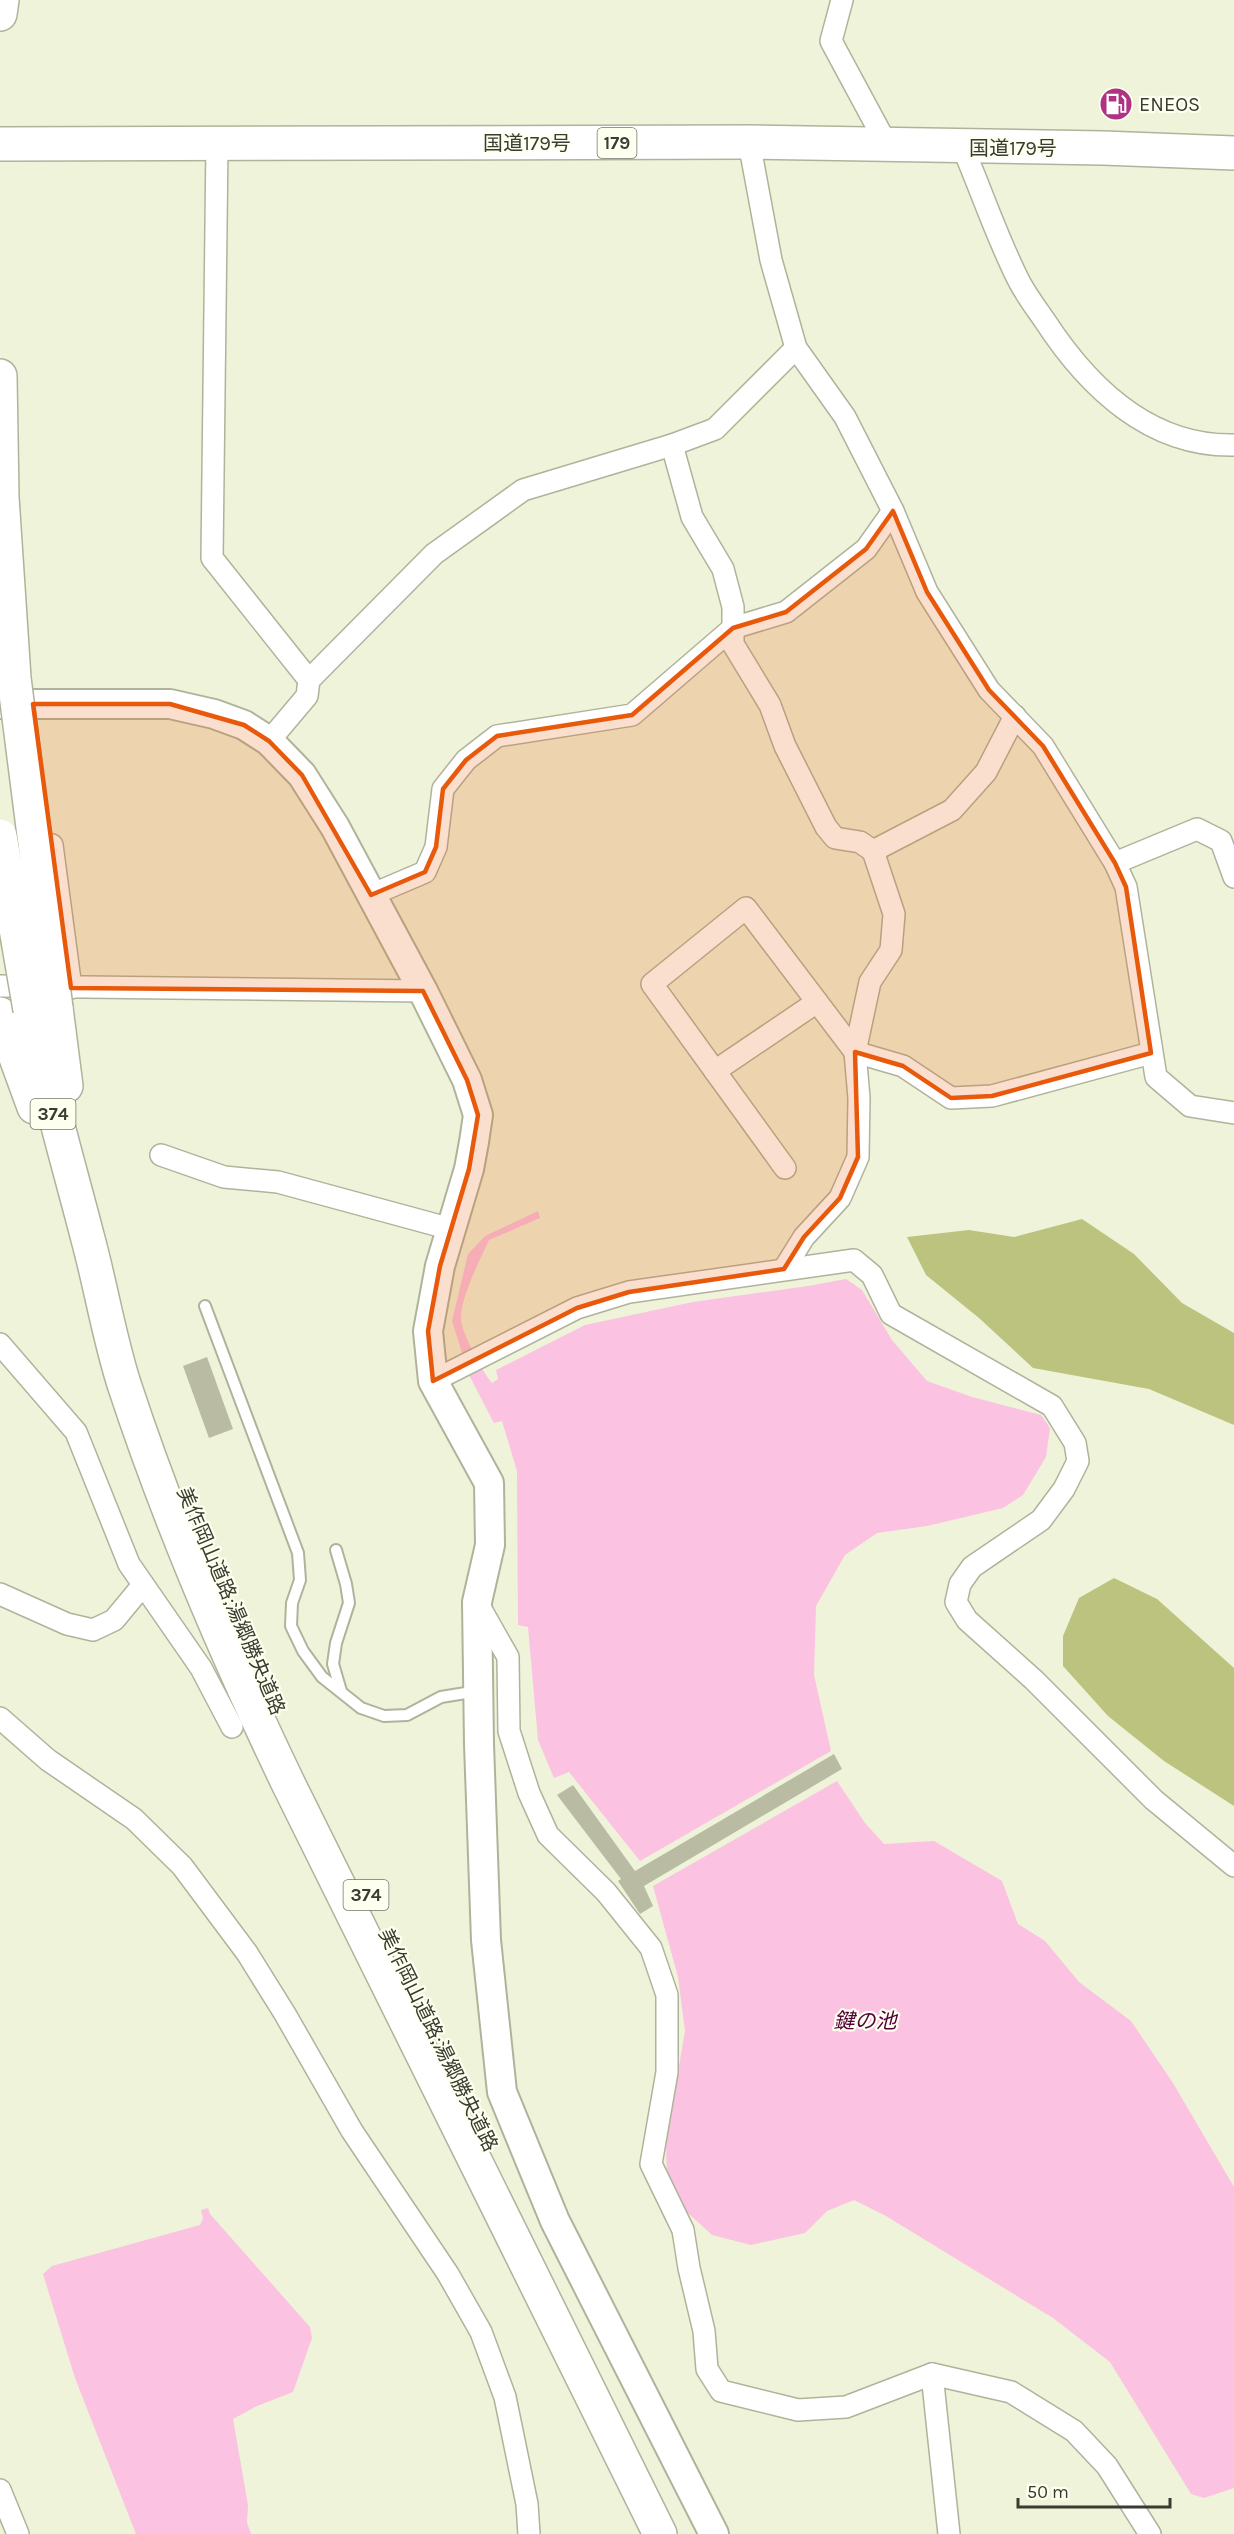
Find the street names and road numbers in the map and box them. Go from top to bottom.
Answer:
road number: 179 [598,128,636,158]
street label: 国道179号 [483,132,571,155]
street label: 国道179号 [969,137,1057,160]
road number: 374 [31,1099,76,1129]
street label: 美作岡山道路;湯郷勝央道路 [173,1484,289,1718]
road number: 374 [344,1880,388,1910]
street label: 美作岡山道路;湯郷勝央道路 [374,1925,502,2155]

